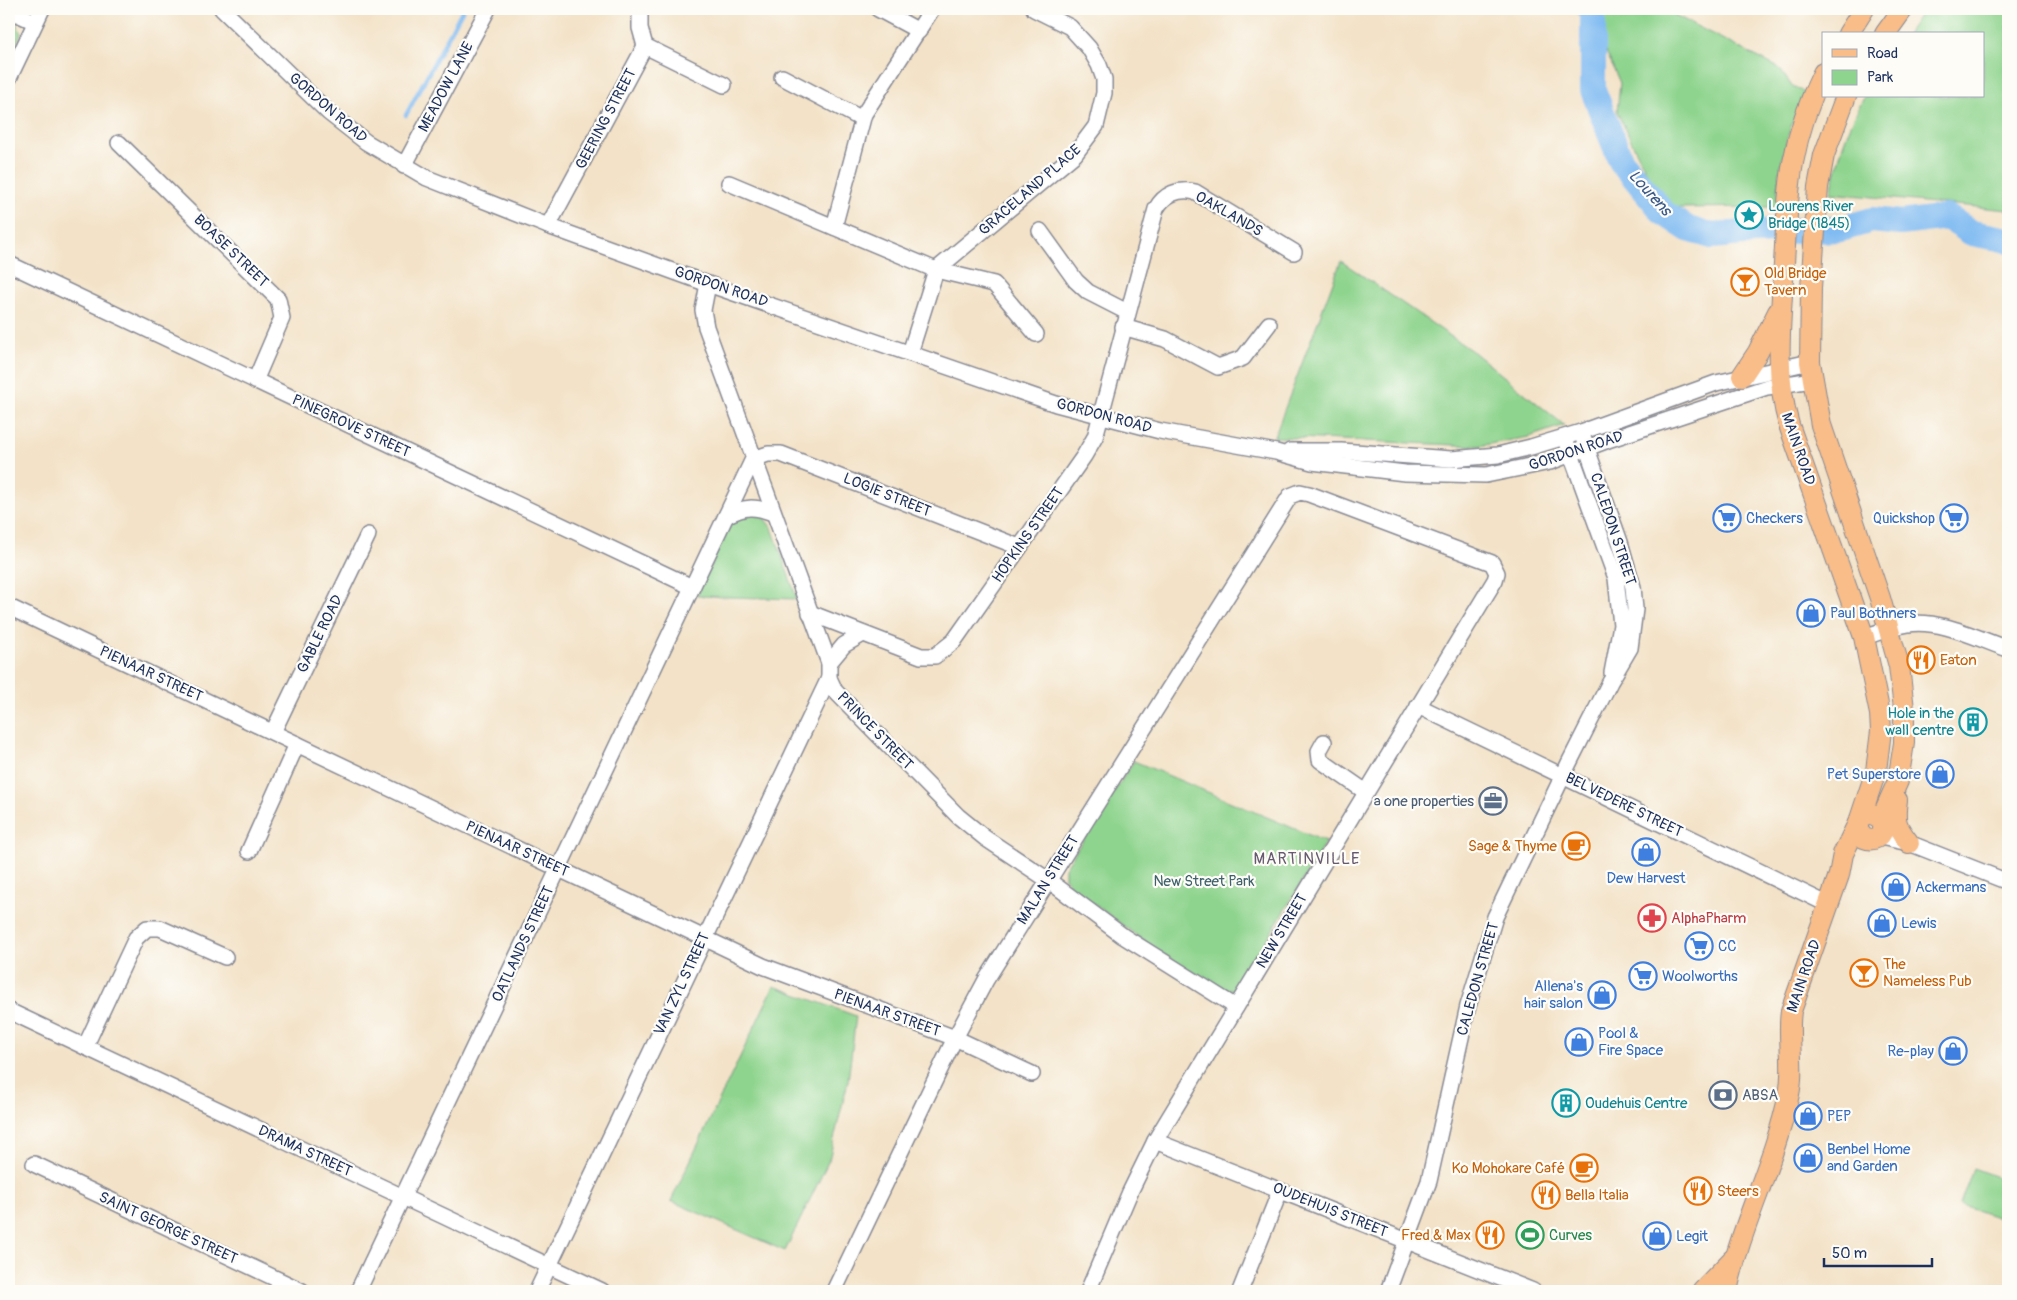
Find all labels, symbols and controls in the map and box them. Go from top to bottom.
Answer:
legend [1822,32,1984,98]
street label: MEADOW LANE [414,38,478,135]
text: Road [1867,44,1898,63]
street label: GEERING STREET [571,65,641,173]
text: Park [1867,68,1894,87]
street label: GORDON ROAD [285,69,371,147]
street label: GRACELAND PLACE [975,140,1085,240]
water label: Lourens [1624,166,1677,221]
street label: OAKLANDS [1192,187,1266,241]
place label: Lourens River Bridge (1845) [1768,197,1854,233]
place icon: Lourens River Bridge (1845) [1734,200,1764,230]
street label: BOASE STREET [189,210,273,292]
street label: GORDON ROAD [672,262,770,312]
place label: Old Bridge Tavern [1764,264,1827,300]
bar icon: Old Bridge Tavern [1730,267,1760,297]
street label: PINEGROVE STREET [289,390,413,462]
street label: GORDON ROAD [1054,394,1154,438]
street label: MAIN ROAD [1777,410,1819,488]
street label: GORDON ROAD [1527,427,1625,475]
street label: LOGIE STREET [840,469,934,521]
street label: CALEDON STREET [1586,470,1640,588]
street label: HOPKINS STREET [988,484,1068,586]
supermarket icon: Checkers [1712,503,1742,533]
supermarket icon: Quickshop [1939,503,1969,533]
place label: Checkers [1746,509,1803,528]
place label: Quickshop [1873,509,1935,528]
street label: GABLE ROAD [293,592,347,676]
shop icon: Paul Bothners [1796,598,1826,628]
place label: Paul Bothners [1830,604,1917,623]
street label: PIENAAR STREET [96,642,206,706]
restaurant icon: Eaton [1906,645,1936,675]
place label: Eaton [1940,651,1977,670]
street label: PRINCE STREET [833,688,917,774]
place label: Hole in the wall centre [1885,704,1955,740]
building icon: Hole in the wall centre [1958,707,1988,737]
shop icon: Pet Superstore [1925,759,1955,789]
place label: Pet Superstore [1827,765,1922,784]
street label: BELVEDERE STREET [1562,768,1686,842]
office icon: a one properties [1478,786,1508,816]
place label: a one properties [1374,792,1474,811]
street label: PIENAAR STREET [462,817,572,881]
cafe icon: Sage & Thyme [1561,831,1591,861]
street label: MALAN STREET [1013,832,1083,928]
place label: Sage & Thyme [1468,837,1558,856]
shop icon: Dew Harvest [1631,837,1661,867]
district label: MARTINVILLE [1254,849,1360,869]
place label: Dew Harvest [1607,869,1686,888]
park label: New Street Park [1153,872,1255,891]
shop icon: Ackermans [1881,872,1911,902]
place label: Ackermans [1915,878,1986,897]
street label: OATLANDS STREET [488,883,558,1005]
street label: NEW STREET [1252,890,1312,972]
pharmacy icon: AlphaPharm [1637,903,1667,933]
shop icon: Lewis [1867,908,1897,938]
place label: AlphaPharm [1671,909,1746,928]
place label: Lewis [1901,914,1937,933]
street label: CALEDON STREET [1453,920,1503,1038]
street label: VAN ZYL STREET [650,930,714,1038]
supermarket icon: CC [1684,931,1714,961]
place label: CC [1718,937,1737,956]
street label: MAIN ROAD [1783,937,1825,1015]
place label: The Nameless Pub [1883,955,1972,991]
bar icon: The Nameless Pub [1849,958,1879,988]
supermarket icon: Woolworths [1628,961,1658,991]
place label: Woolworths [1662,967,1738,986]
place label: Allena's hair salon [1524,977,1583,1013]
shop icon: Allena's hair salon [1587,980,1617,1010]
street label: PIENAAR STREET [831,985,943,1041]
place label: Pool & Fire Space [1598,1024,1664,1060]
shop icon: Pool & Fire Space [1564,1027,1594,1057]
shop icon: Re-play [1938,1036,1968,1066]
place label: Re-play [1887,1042,1935,1061]
bank icon: ABSA [1708,1080,1738,1110]
place label: ABSA [1742,1086,1779,1105]
building icon: Oudehuis Centre [1551,1088,1581,1118]
place label: Oudehuis Centre [1585,1094,1688,1113]
shop icon: PEP [1793,1101,1823,1131]
place label: PEP [1827,1107,1851,1126]
street label: DRAMA STREET [255,1121,355,1181]
place label: Benbel Home and Garden [1827,1140,1911,1176]
shop icon: Benbel Home and Garden [1793,1143,1823,1173]
cafe icon: Ko Mohokare Café [1569,1153,1599,1183]
place label: Ko Mohokare Café [1451,1159,1565,1178]
restaurant icon: Steers [1683,1176,1713,1206]
street label: OUDEHUIS STREET [1270,1178,1390,1242]
restaurant icon: Bella Italia [1531,1180,1561,1210]
place label: Steers [1717,1182,1759,1201]
place label: Bella Italia [1565,1186,1629,1205]
street label: SAINT GEORGE STREET [96,1187,240,1269]
restaurant icon: Fred & Max [1475,1220,1505,1250]
sports icon: Curves [1515,1220,1545,1250]
shop icon: Legit [1642,1221,1672,1251]
place label: Fred & Max [1401,1226,1471,1245]
place label: Curves [1549,1226,1592,1245]
place label: Legit [1676,1227,1709,1246]
scale bar [1824,1235,1932,1267]
text: 50 m [1832,1244,1867,1263]

